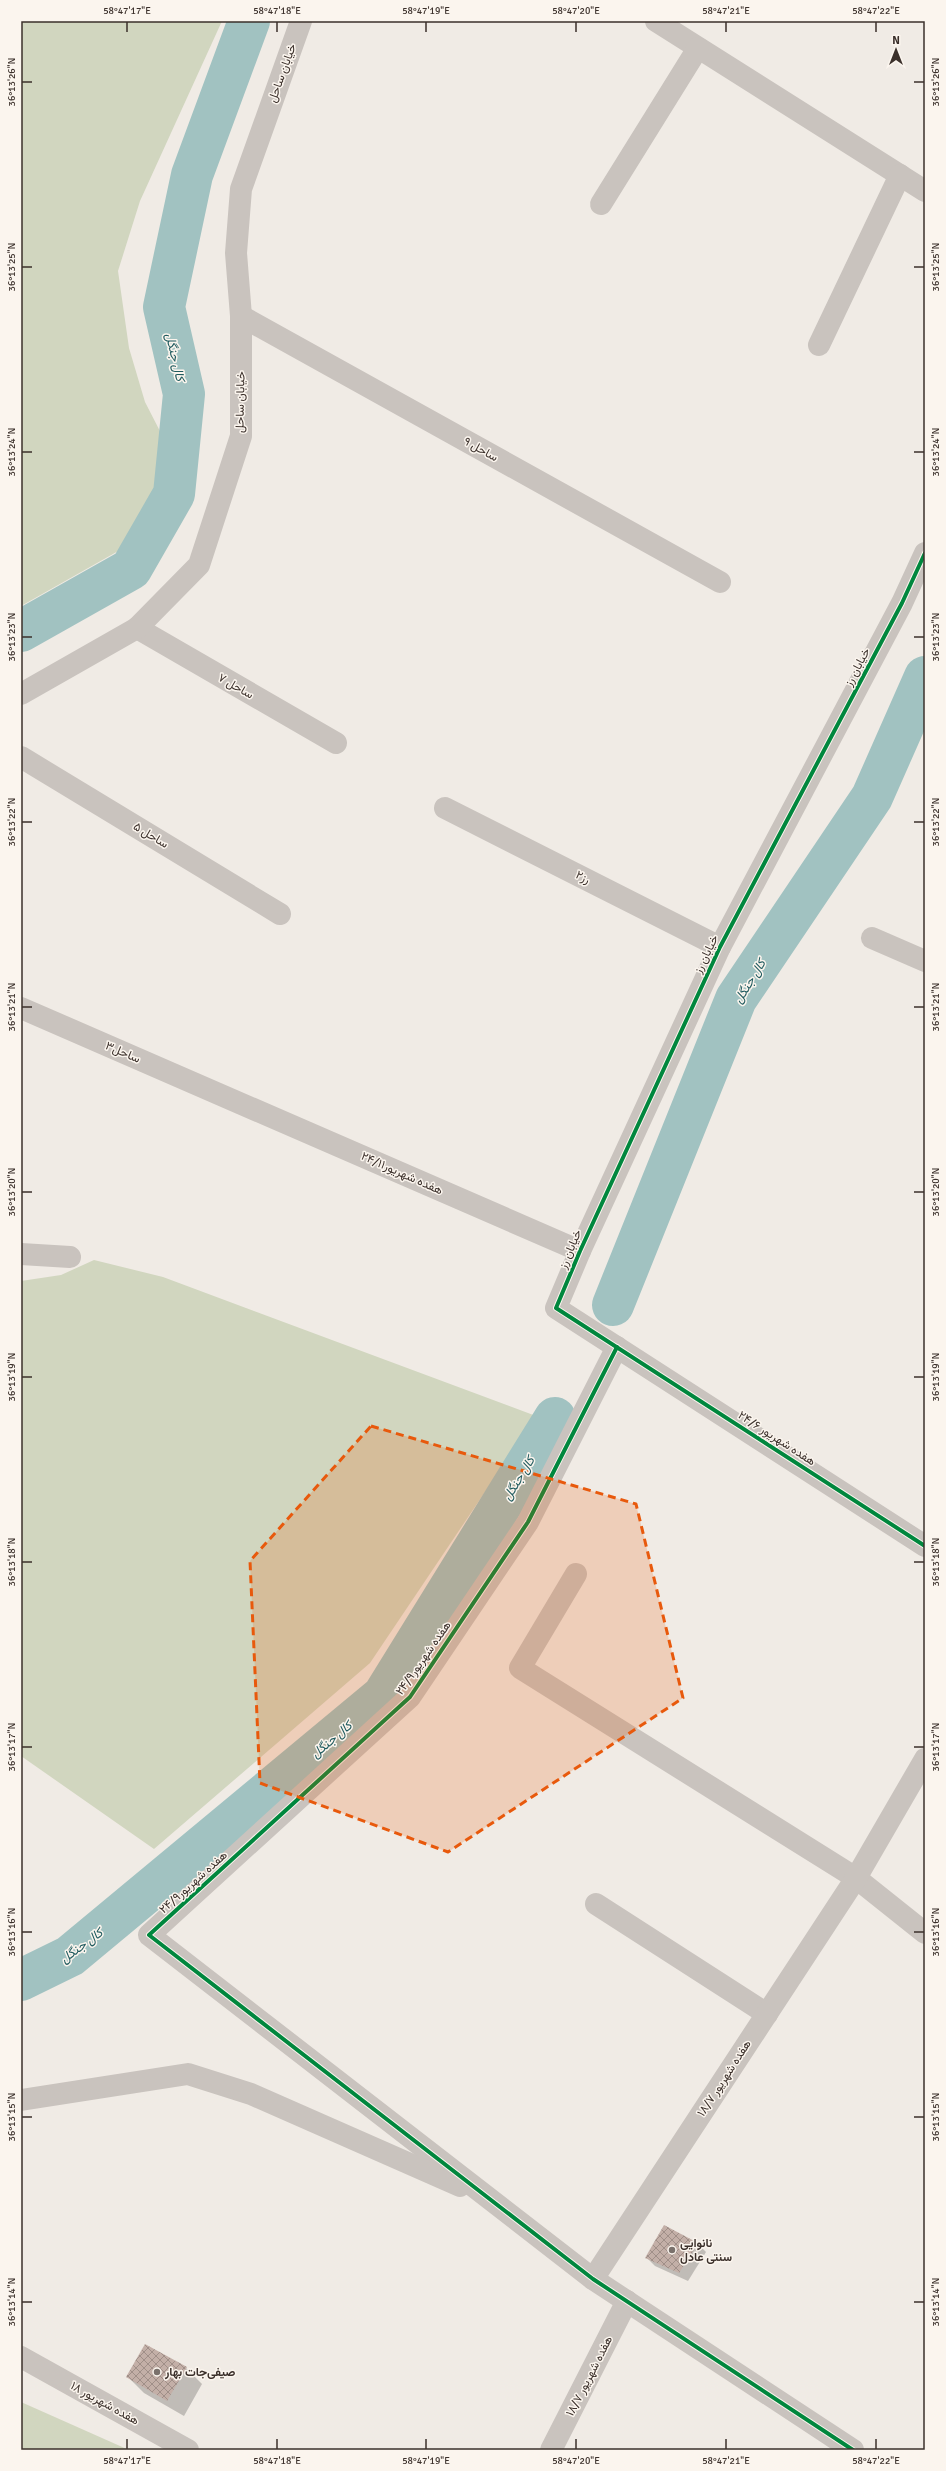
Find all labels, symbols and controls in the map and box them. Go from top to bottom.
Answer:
text: 58°47'17"E [103,5,151,17]
text: 58°47'18"E [253,5,301,17]
text: 58°47'19"E [402,5,450,17]
text: 58°47'20"E [552,5,600,17]
text: 58°47'21"E [702,5,750,17]
text: 58°47'22"E [852,5,900,17]
north arrow [876,30,916,70]
text: N [892,34,900,47]
street label: خیابان ساحل [265,42,300,105]
text: 36°13'26"N [6,58,18,106]
text: 36°13'26"N [930,58,942,106]
text: 36°13'25"N [6,243,18,291]
text: 36°13'25"N [930,243,942,291]
water label: کال جنگل [162,332,189,385]
street label: خیابان ساحل [232,371,249,433]
text: 36°13'24"N [6,428,18,476]
text: 36°13'24"N [930,428,942,476]
street label: ساحل ۹ [461,434,501,465]
text: 36°13'23"N [6,613,18,661]
text: 36°13'23"N [930,613,942,661]
street label: خیابان رز [841,646,874,690]
street label: ساحل ۷ [215,670,256,703]
text: 36°13'22"N [6,798,18,846]
text: 36°13'22"N [930,798,942,846]
street label: ساحل ۵ [130,819,171,852]
street label: رز۲ [573,868,593,887]
street label: خیابان رز [690,932,722,977]
water label: کال جنگل [730,955,771,1006]
text: 36°13'21"N [6,983,18,1031]
text: 36°13'21"N [930,983,942,1031]
street label: ساحل۳ [103,1038,143,1067]
street label: هفده شهریور۲۴/۱۱ [359,1149,445,1198]
text: 36°13'20"N [6,1168,18,1216]
text: 36°13'20"N [930,1168,942,1216]
street label: خیابان رز [555,1227,585,1272]
text: 36°13'19"N [6,1353,18,1401]
text: 36°13'19"N [930,1353,942,1401]
street label: هفده شهریور ۲۴/۶ [735,1408,818,1469]
water label: کال جنگل [499,1452,540,1503]
text: 36°13'18"N [6,1538,18,1586]
text: 36°13'18"N [930,1538,942,1586]
street label: هفده شهریور۲۴/۹ [392,1618,454,1698]
water label: کال جنگل [308,1717,357,1762]
text: 36°13'17"N [6,1723,18,1771]
text: 36°13'17"N [930,1723,942,1771]
street label: هفده شهریور۲۴/۹ [156,1848,231,1917]
text: 36°13'16"N [6,1908,18,1956]
text: 36°13'16"N [930,1908,942,1956]
water label: کال جنگل [57,1924,108,1967]
street label: هفده شهریور ۱۸/۷ [694,2037,755,2119]
text: 36°13'15"N [6,2093,18,2141]
text: 36°13'15"N [930,2093,942,2141]
place label: نانوایی سنتی عادل [680,2236,733,2265]
marker: نانوایی سنتی عادل [667,2245,677,2255]
text: 36°13'14"N [6,2278,18,2326]
text: 36°13'14"N [930,2278,942,2326]
street label: هفده شهریور ۱۸/۷ [563,2334,616,2419]
place label: صیفی‌جات بهار [164,2365,236,2380]
marker: صیفی‌جات بهار [152,2367,162,2377]
street label: هفده شهریور ۱۸ [68,2378,142,2428]
text: 58°47'17"E [103,2455,151,2467]
text: 58°47'18"E [253,2455,301,2467]
text: 58°47'19"E [402,2455,450,2467]
text: 58°47'20"E [552,2455,600,2467]
text: 58°47'21"E [702,2455,750,2467]
text: 58°47'22"E [852,2455,900,2467]

